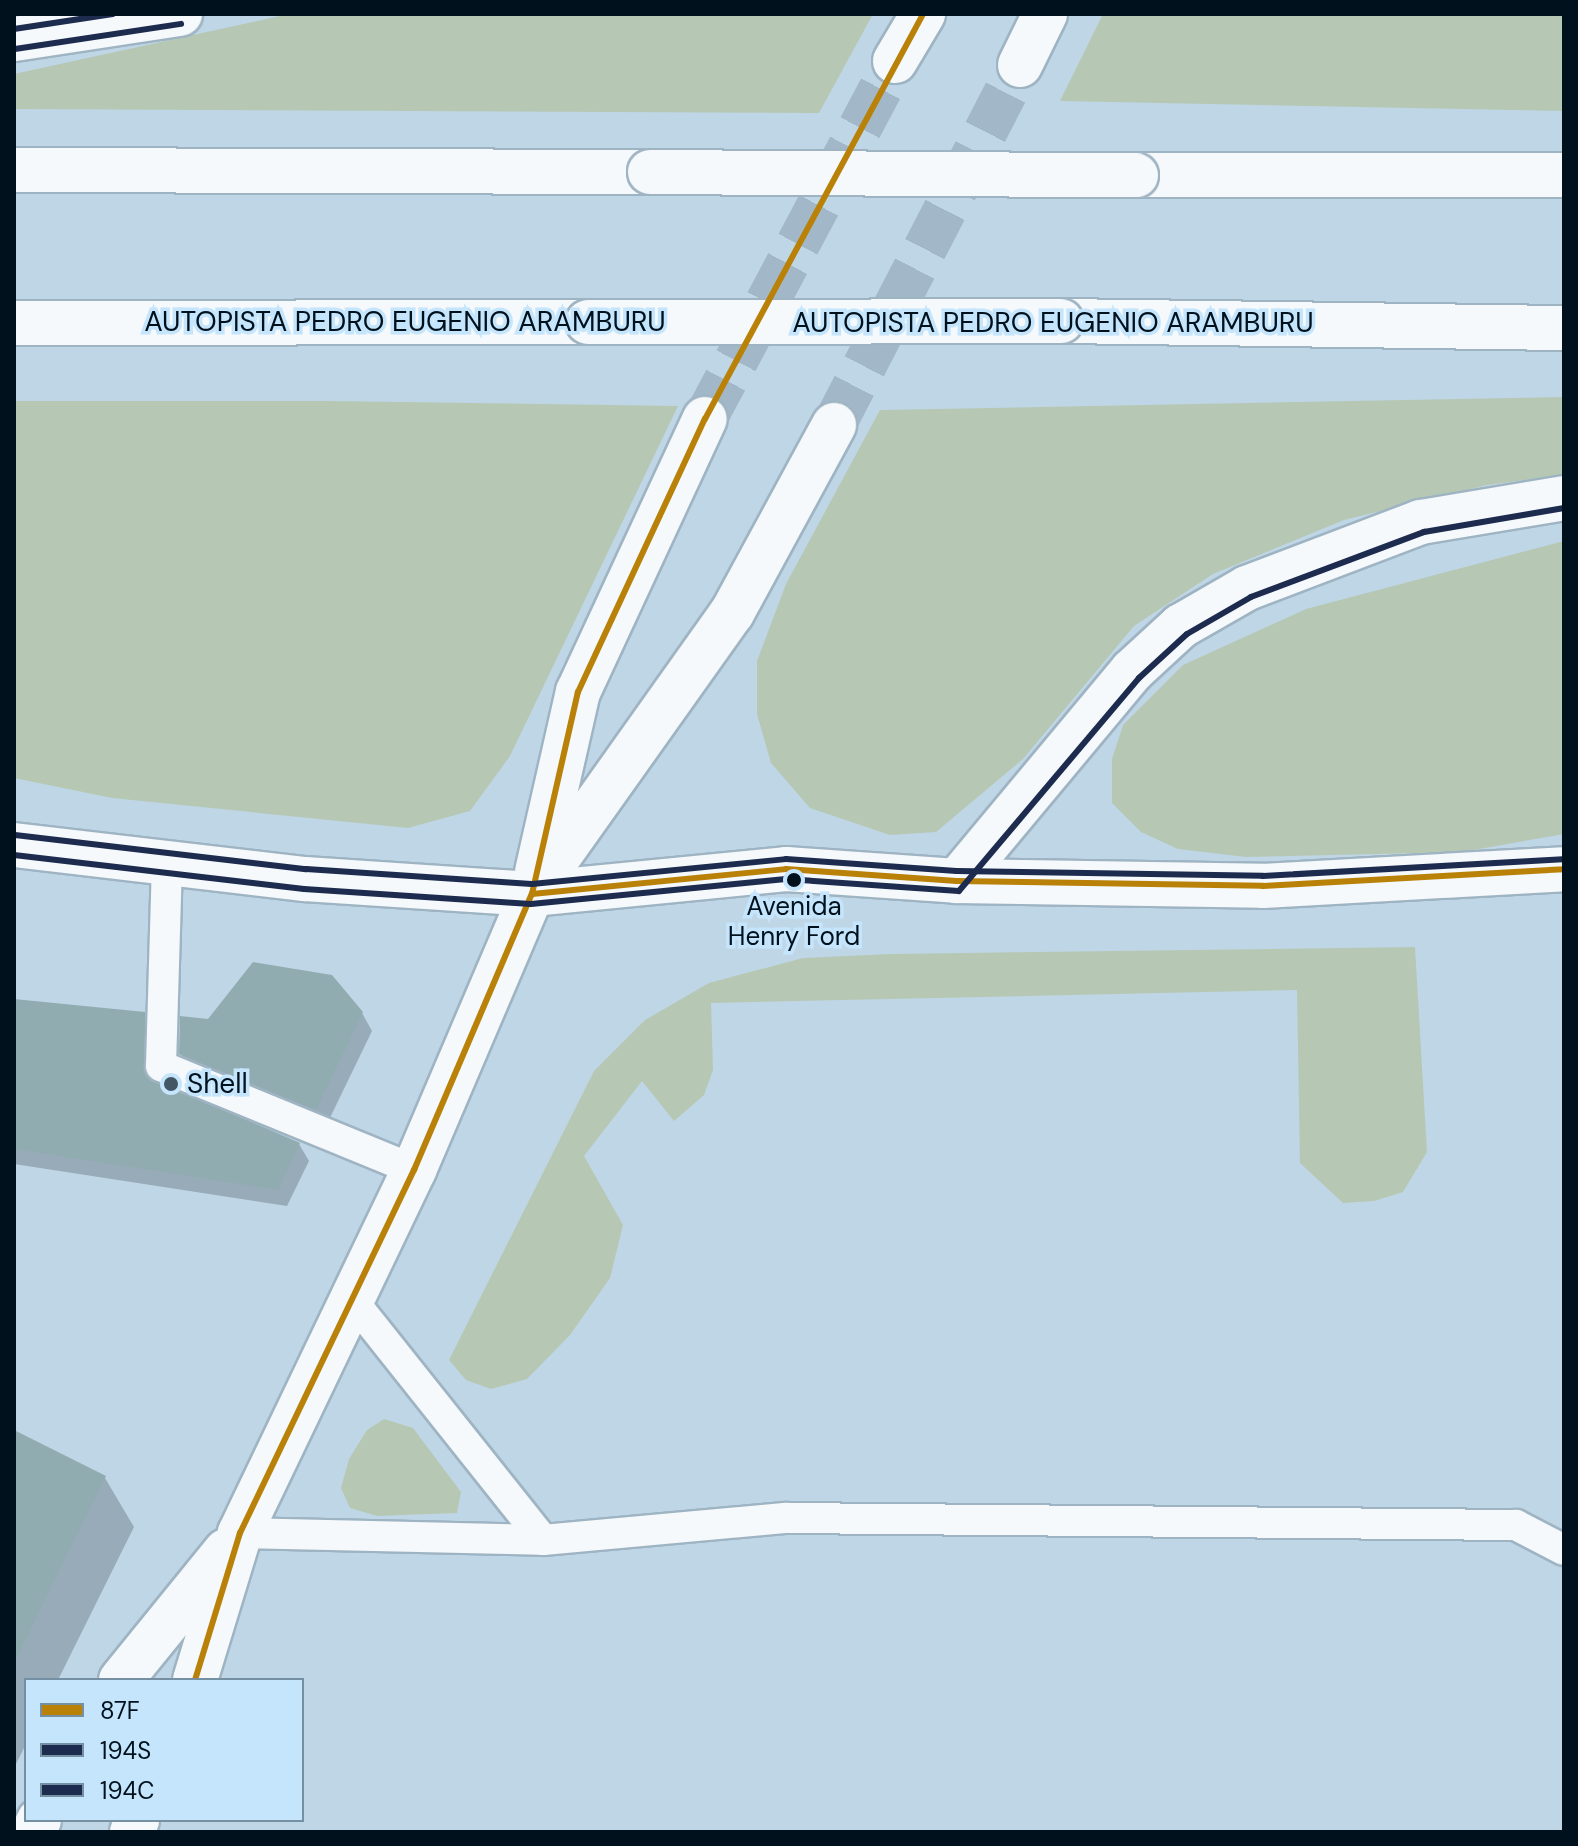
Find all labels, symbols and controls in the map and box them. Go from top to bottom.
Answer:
street label: AUTOPISTA PEDRO EUGENIO ARAMBURU [144,305,666,339]
street label: AUTOPISTA PEDRO EUGENIO ARAMBURU [792,306,1314,340]
marker: Avenida Henry Ford [786,872,802,888]
place label: Avenida Henry Ford [728,891,860,952]
place label: Shell [187,1067,248,1101]
marker: Shell [162,1075,180,1093]
legend [24,1678,304,1822]
text: 87F [100,1695,140,1726]
text: 194S [100,1735,151,1766]
text: 194C [100,1775,154,1806]

